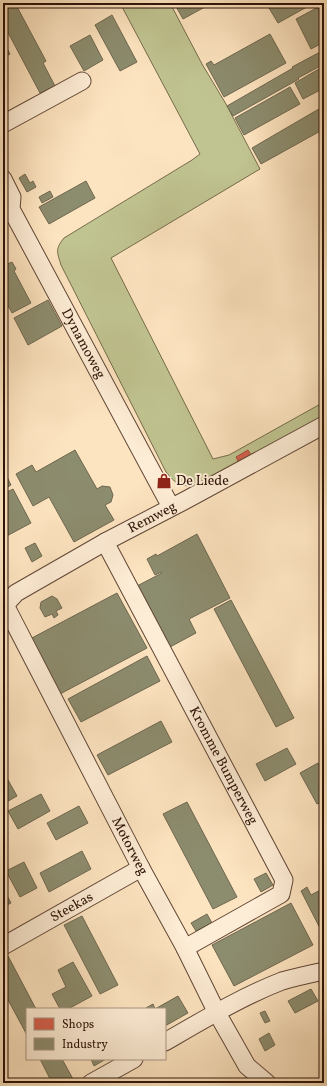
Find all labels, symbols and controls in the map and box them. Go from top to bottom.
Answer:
street label: Dynamoweg [57,305,110,382]
shop icon: De Liede [155,472,173,490]
place label: De Liede [176,472,229,491]
street label: Remweg [125,497,180,538]
street label: Kromme Bumperweg [184,703,262,828]
street label: Motorweg [107,814,153,879]
street label: Steekas [47,887,97,927]
legend [26,1008,166,1060]
text: Shops [62,1017,94,1033]
text: Industry [62,1037,108,1053]

